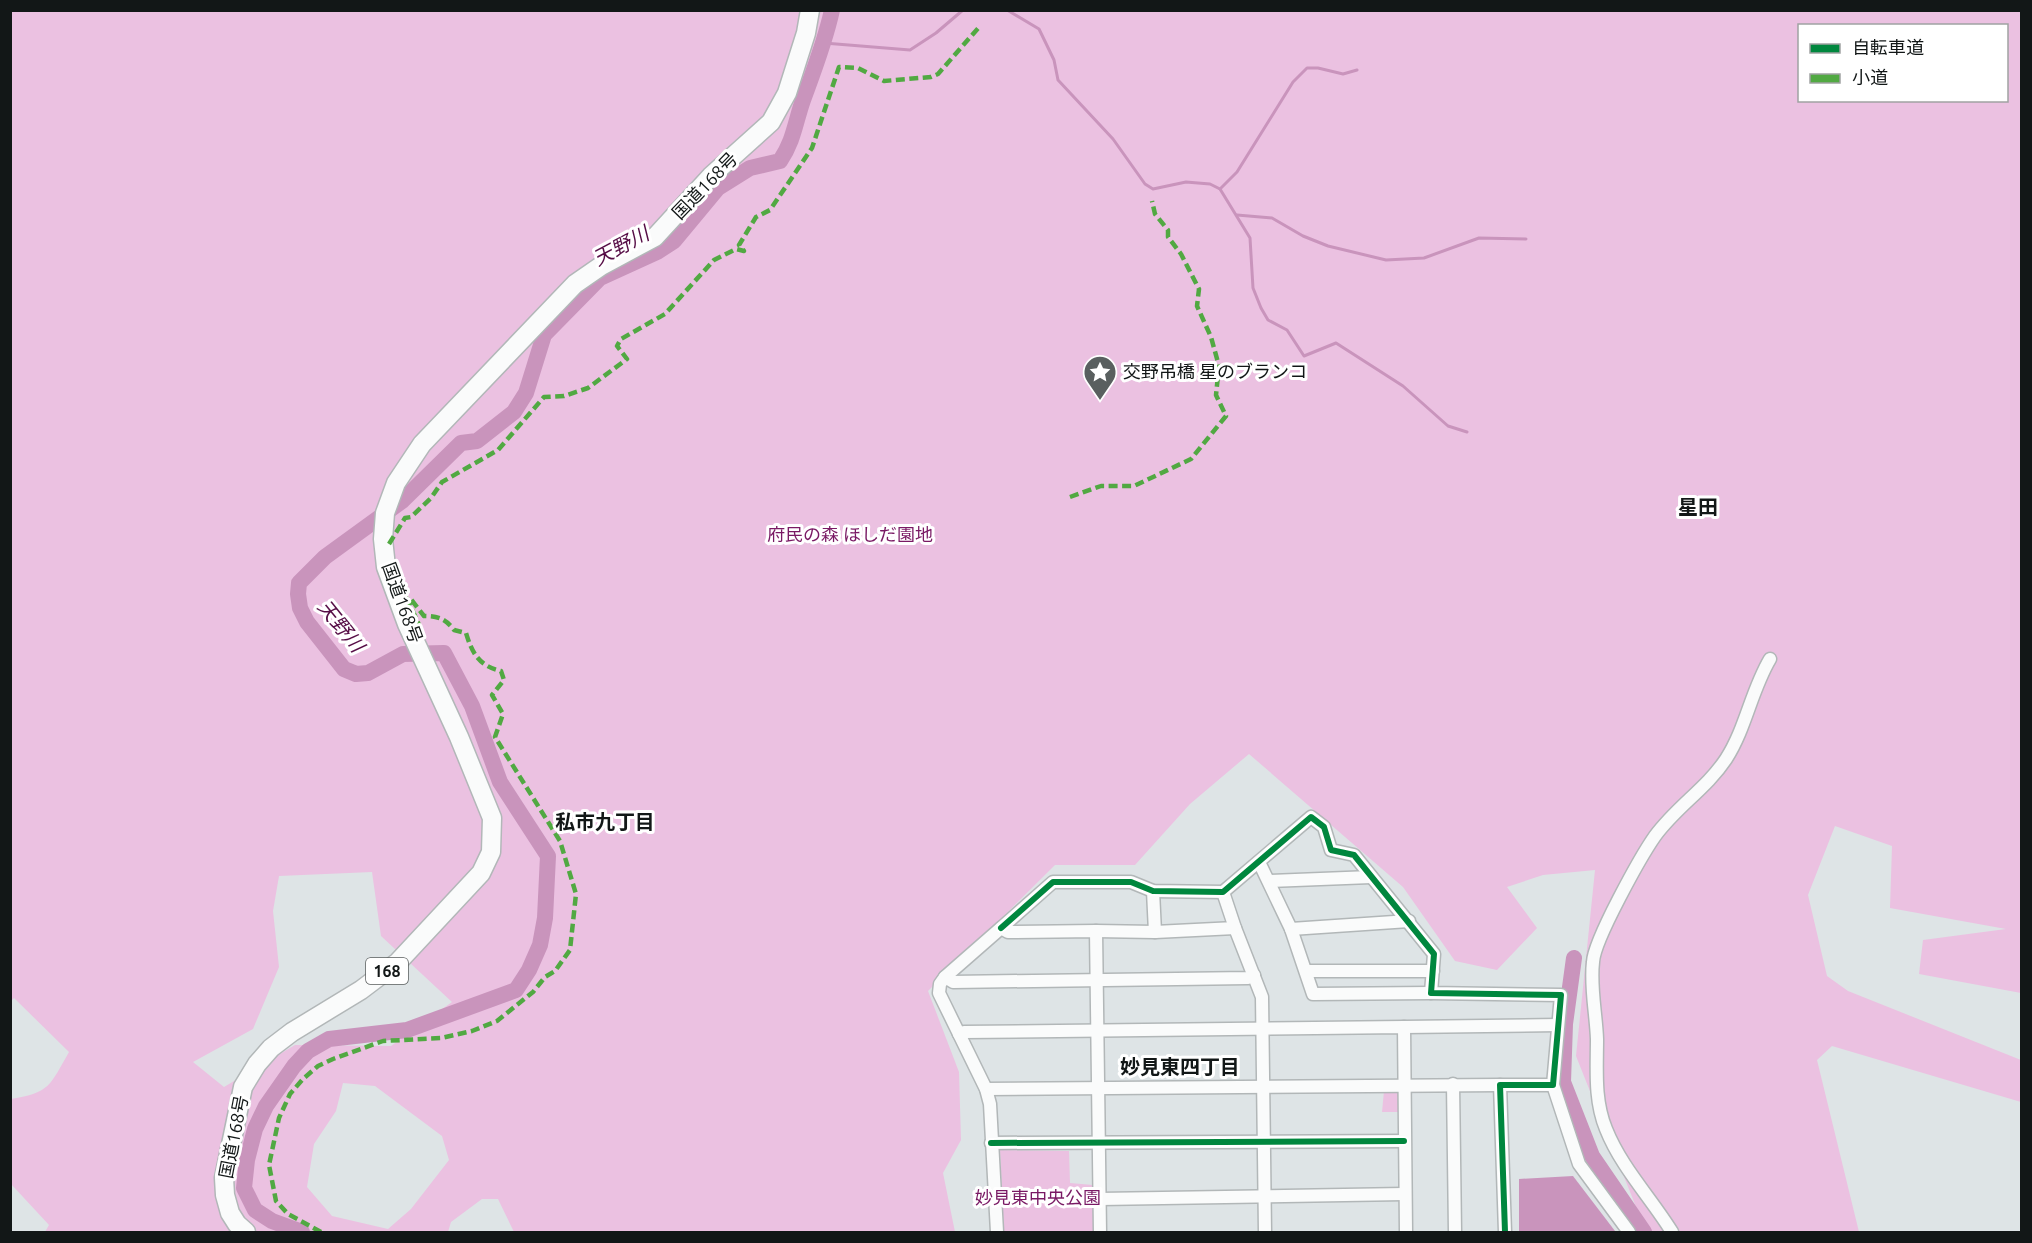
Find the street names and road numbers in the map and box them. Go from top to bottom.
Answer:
street label: 国道168号 [668,148,741,223]
street label: 国道168号 [379,560,427,646]
road number: 168 [366,958,408,984]
street label: 国道168号 [215,1093,251,1180]

